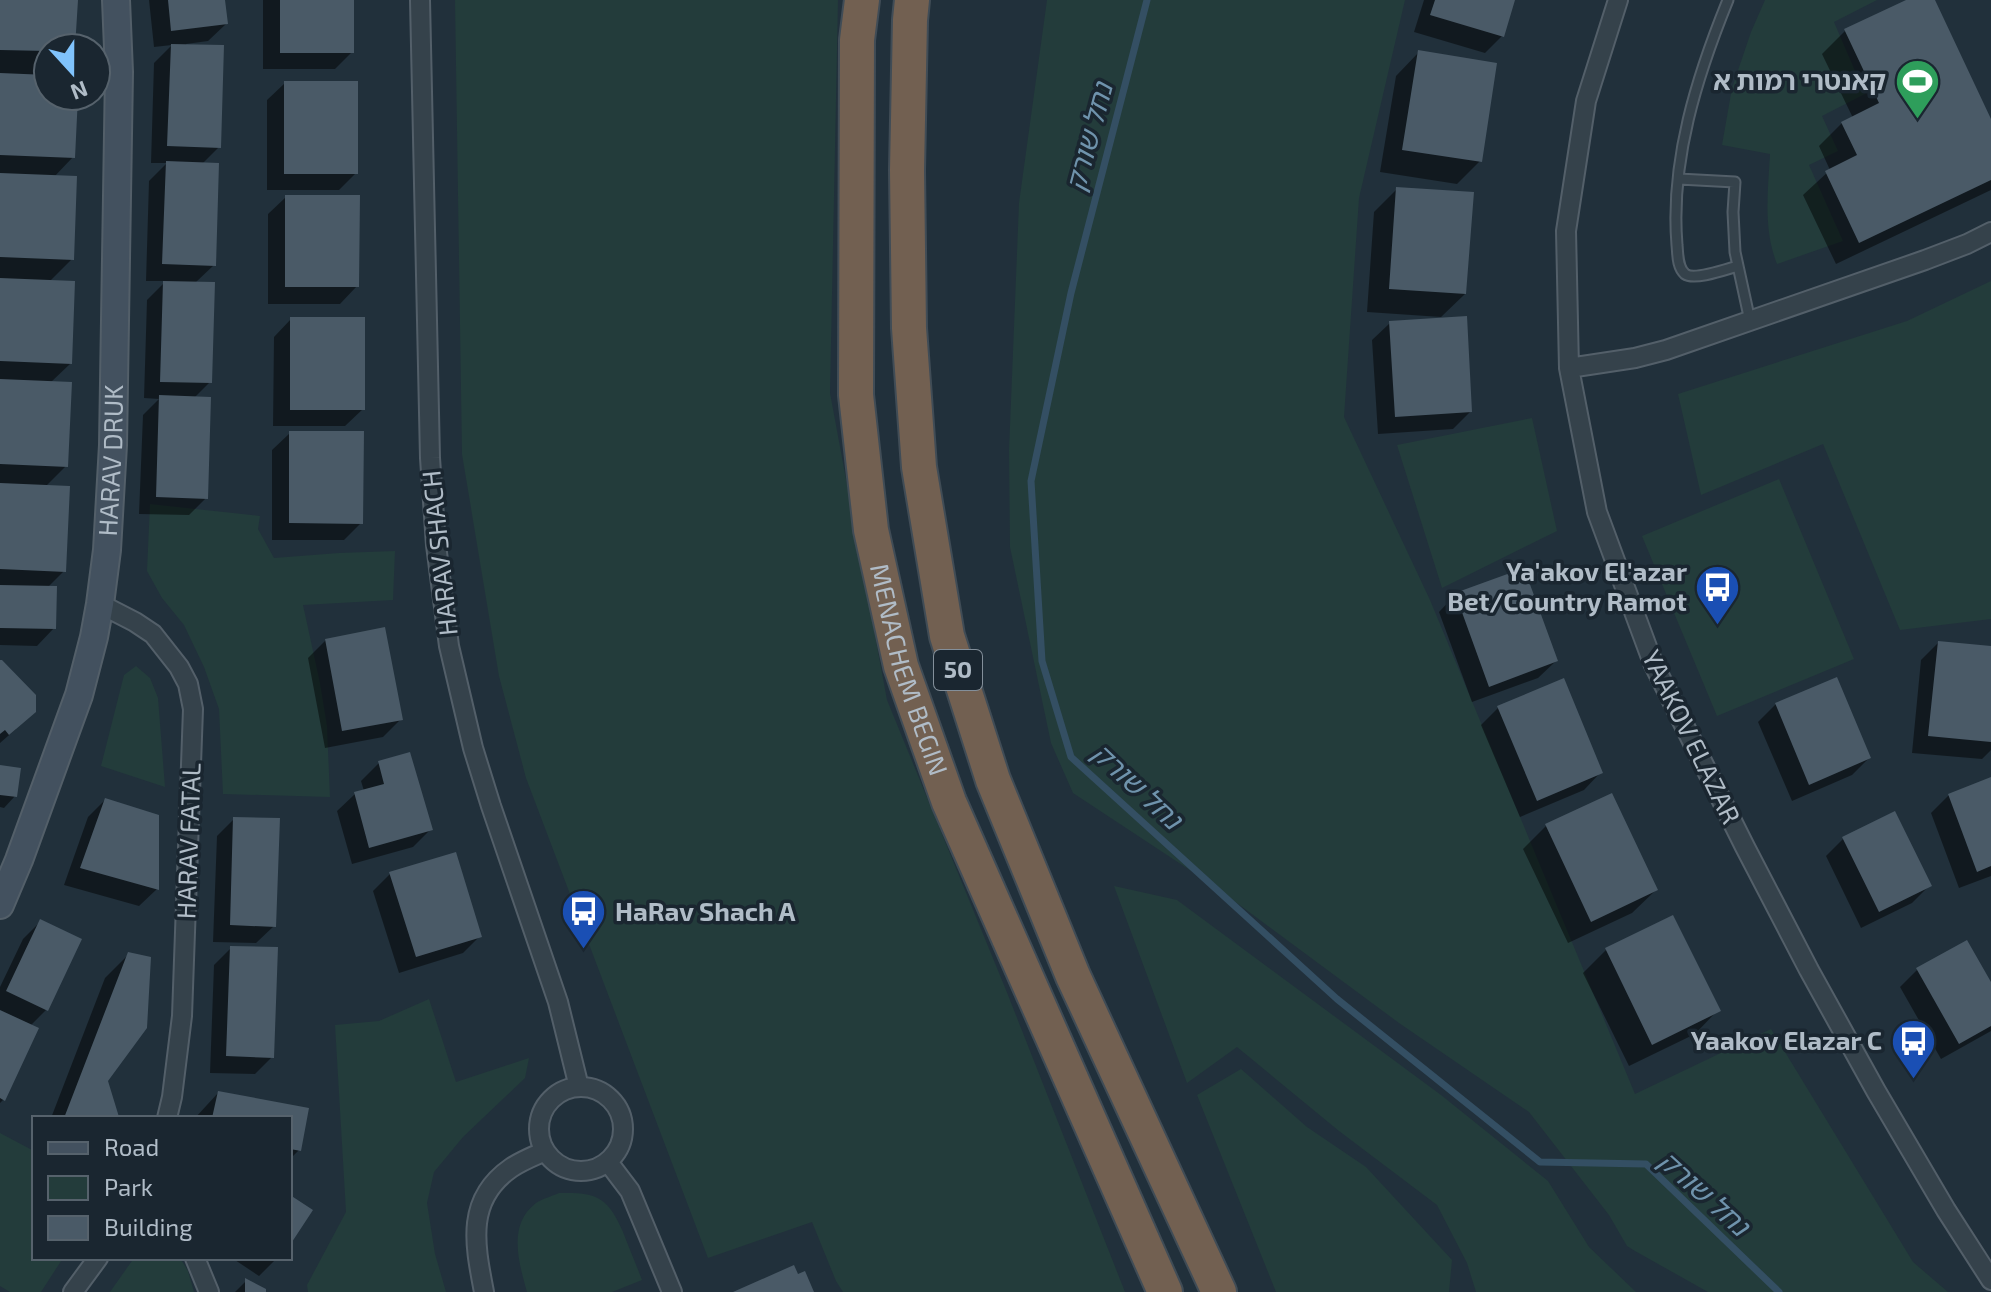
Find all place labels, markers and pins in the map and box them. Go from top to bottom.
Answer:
sports icon: קאנטרי רמות א [1893,57,1941,120]
place label: קאנטרי רמות א [1713,64,1886,95]
place label: Ya'akov El'azar Bet/Country Ramot [1447,555,1687,617]
bus stop icon: Ya'akov El'azar Bet/Country Ramot [1694,563,1742,626]
bus stop icon: HaRav Shach A [560,888,608,951]
place label: HaRav Shach A [615,895,796,926]
bus stop icon: Yaakov Elazar C [1889,1017,1937,1080]
place label: Yaakov Elazar C [1691,1024,1882,1055]

